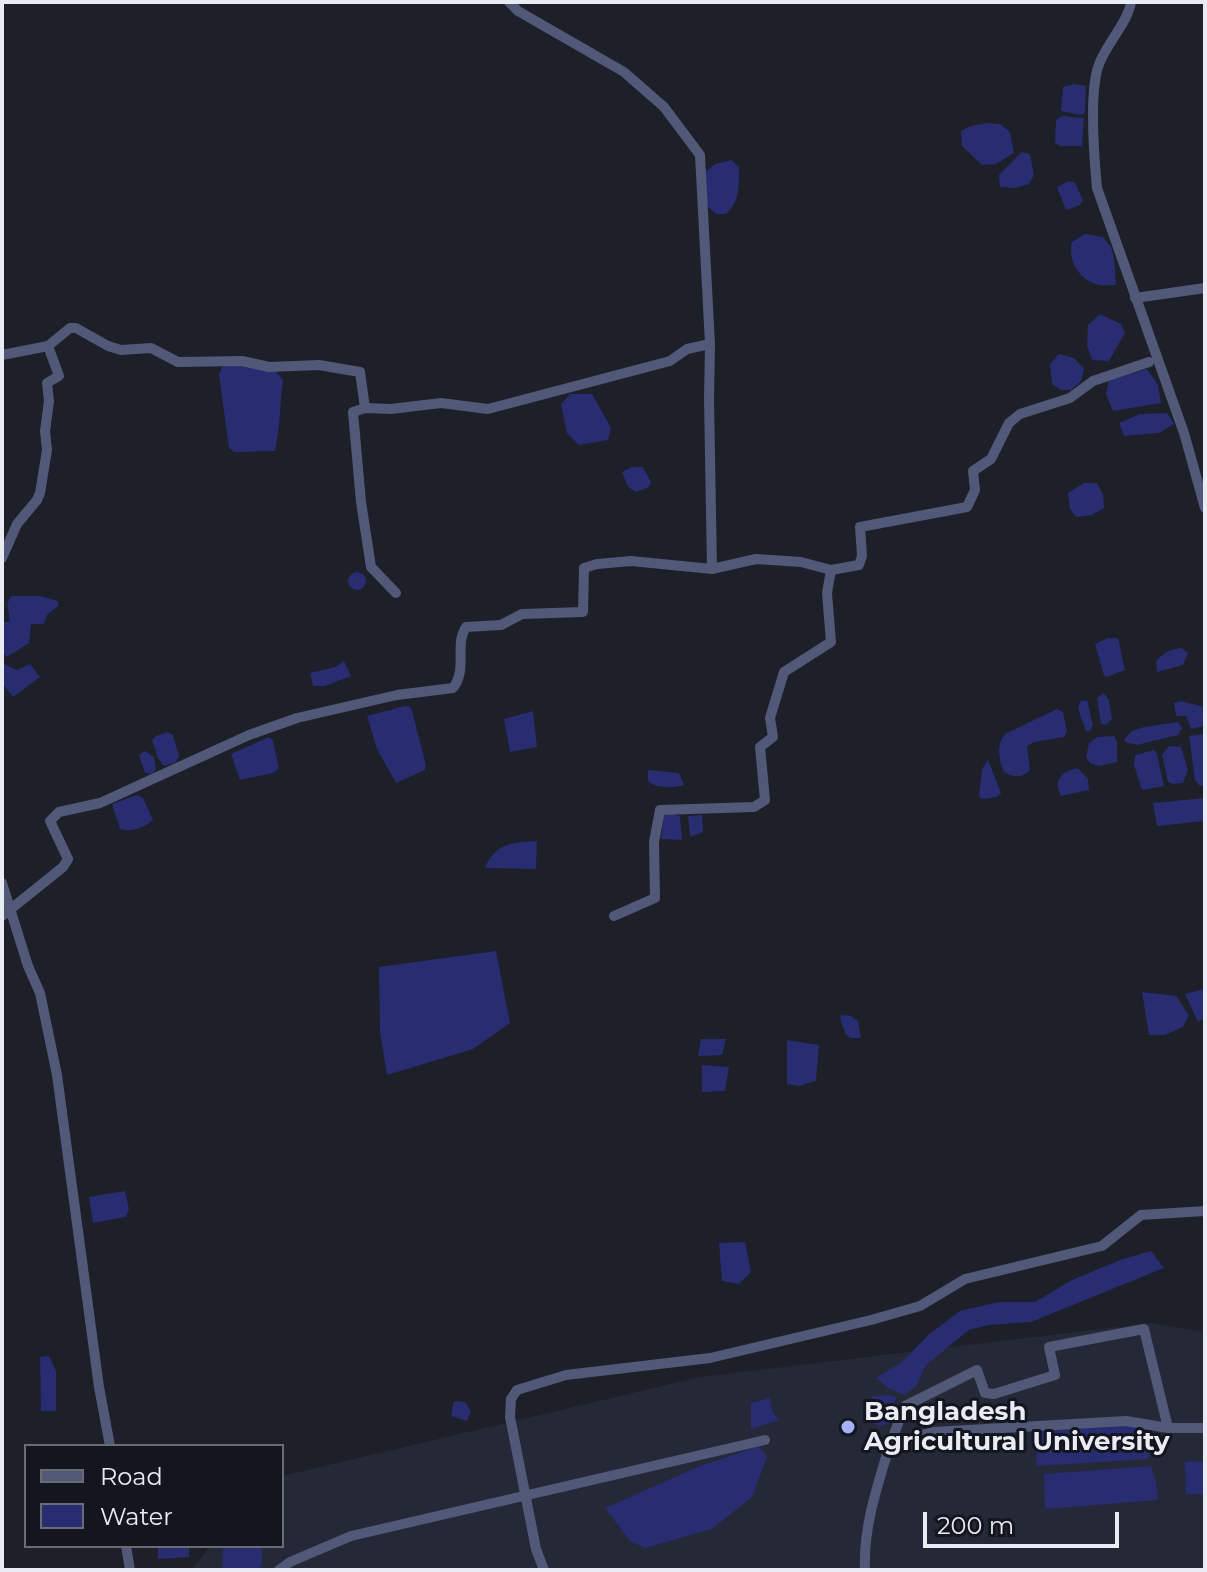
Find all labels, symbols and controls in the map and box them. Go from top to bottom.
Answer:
place label: Bangladesh Agricultural University [864,1396,1169,1458]
marker: Bangladesh Agricultural University [839,1418,857,1436]
legend [24,1444,284,1548]
text: Road [100,1462,163,1491]
scale bar [927,1496,1123,1546]
text: Water [100,1502,173,1531]
text: 200 m [937,1511,1014,1540]

